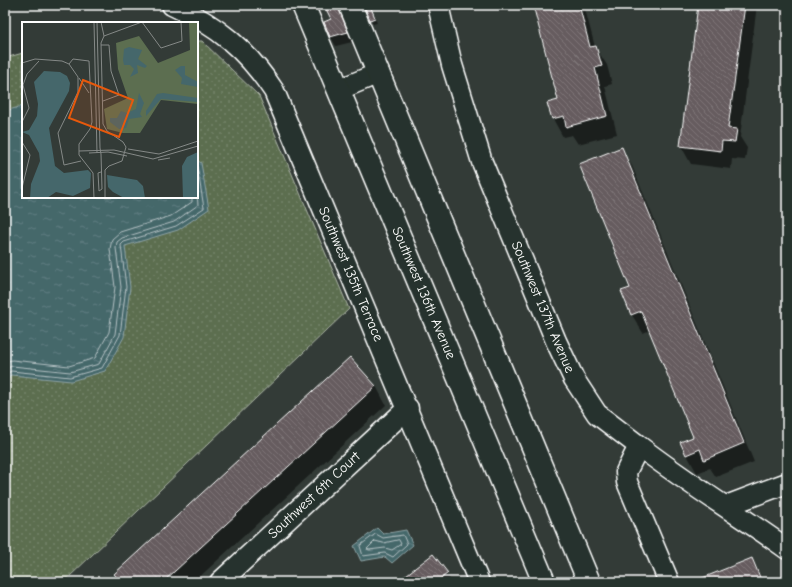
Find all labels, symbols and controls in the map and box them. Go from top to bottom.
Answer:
inset map [22,22,198,198]
street label: Southwest 135th Terrace [315,204,387,344]
street label: Southwest 136th Avenue [388,224,460,362]
street label: Southwest 137th Avenue [508,239,578,375]
street label: Southwest 6th Court [264,447,364,542]

